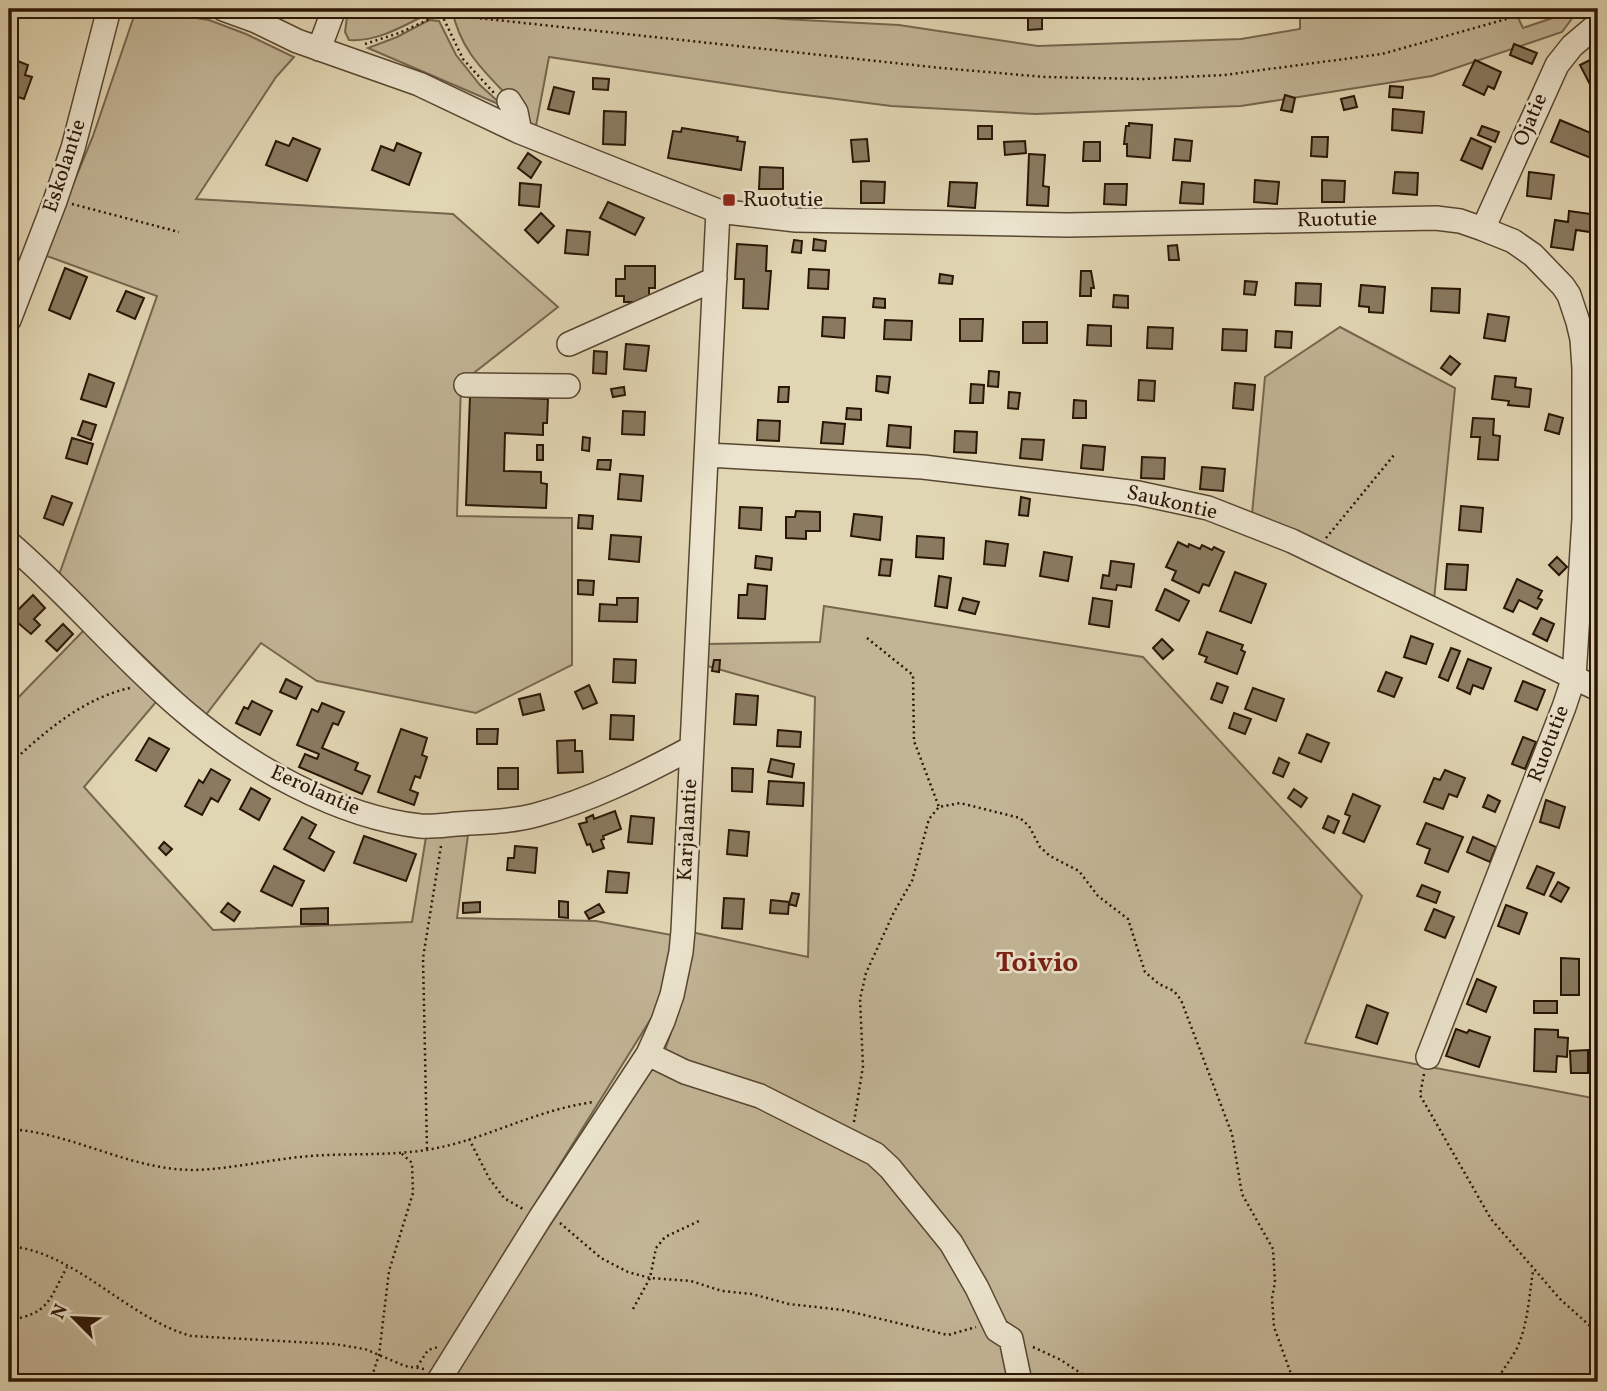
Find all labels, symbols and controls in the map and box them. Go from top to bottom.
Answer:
street label: Ojatie [1507,89,1555,151]
street label: Eskolantie [36,116,94,216]
place label: Ruotutie [743,186,823,215]
marker: Ruotutie [721,192,737,208]
street label: Ruotutie [1297,205,1377,235]
street label: Saukontie [1124,478,1220,528]
street label: Ruotutie [1521,701,1577,787]
street label: Eerolantie [266,758,364,824]
street label: Karjalantie [671,778,705,882]
district label: Toivio [996,944,1078,983]
north arrow [38,1282,108,1352]
text: N [46,1300,75,1323]

